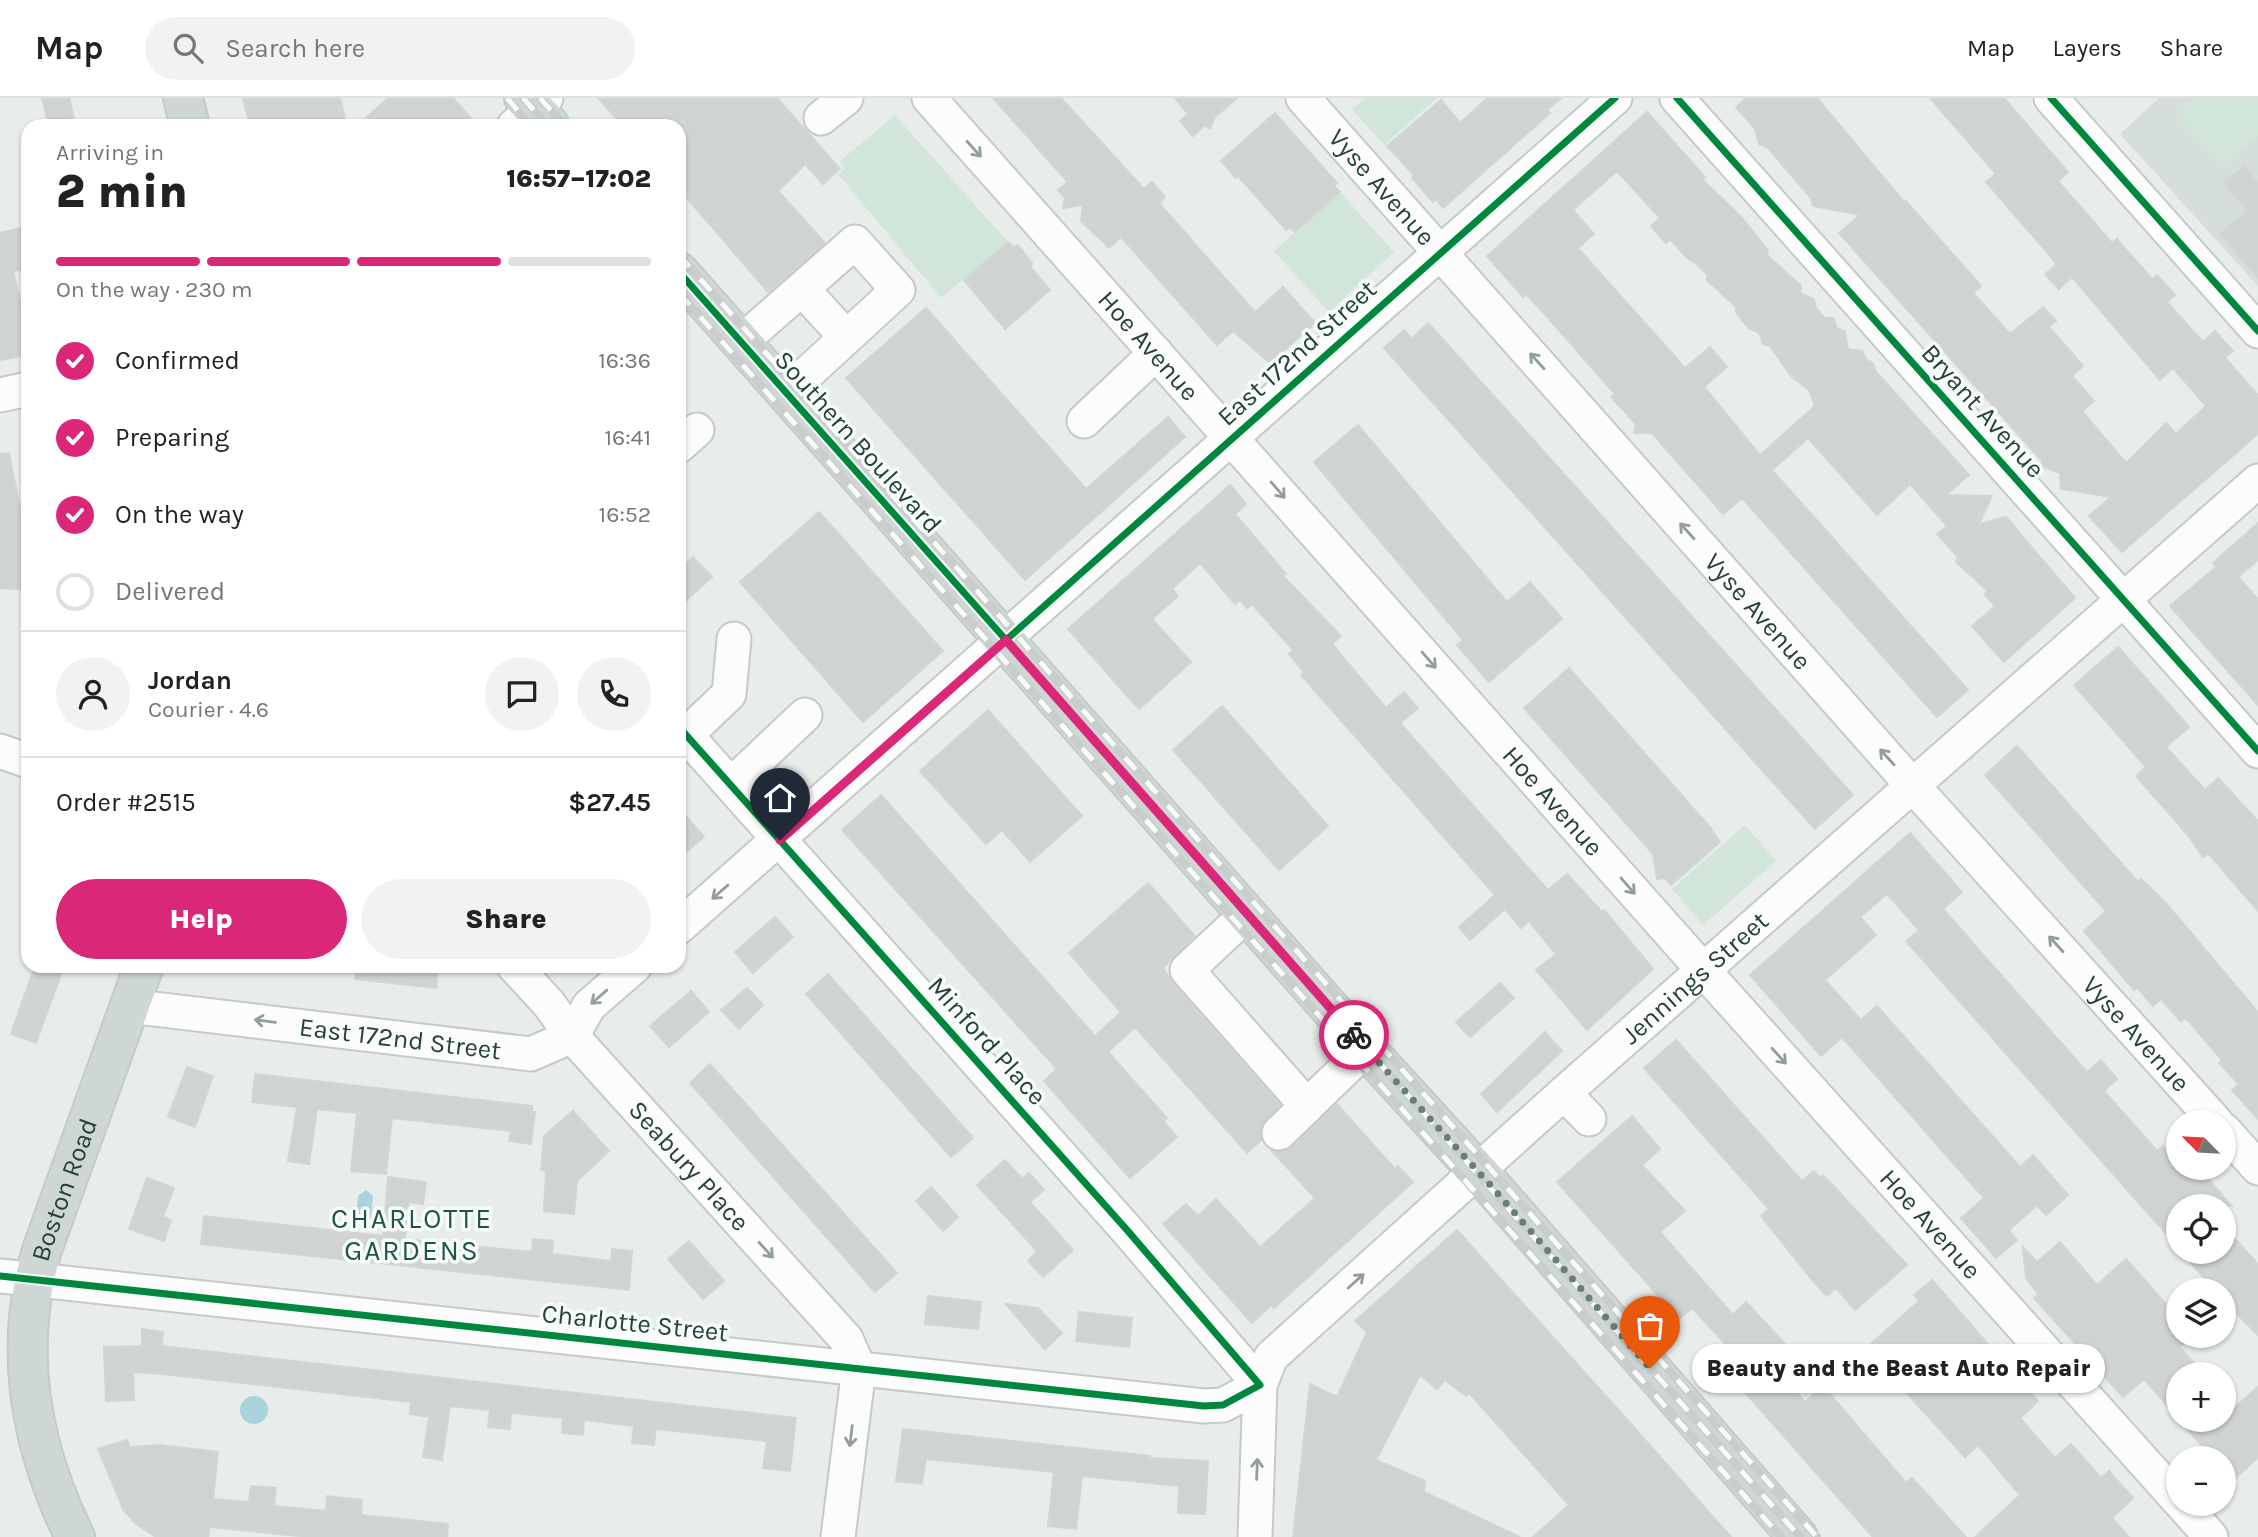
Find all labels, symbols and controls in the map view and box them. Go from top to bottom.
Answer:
search box [145,17,635,80]
text: Map [35,29,103,67]
icon: search [169,29,207,67]
text: Search here [225,33,365,64]
text: Map [1967,34,2015,62]
text: Layers [2053,34,2122,62]
text: Share [2160,34,2223,62]
street label: Vyse Avenue [1322,122,1442,252]
text: Arriving in [56,139,164,166]
one-way arrow [966,140,982,158]
text: 16:57–17:02 [506,163,651,194]
text: 2 min [56,165,188,219]
street label: East 172nd Street [1211,273,1383,432]
text: On the way · 230 m [56,276,253,303]
street label: Hoe Avenue [1092,284,1206,407]
street label: Bryant Avenue [1915,338,2051,484]
icon: check [56,342,94,380]
street label: Southern Boulevard [768,344,948,540]
text: Confirmed [115,345,240,376]
text: 16:36 [598,347,651,374]
one-way arrow [1528,353,1545,370]
icon: check [56,419,94,457]
text: Preparing [115,422,229,453]
text: 16:41 [604,424,651,451]
one-way arrow [1270,481,1286,499]
icon: check [56,496,94,534]
text: On the way [115,499,244,530]
text: 16:52 [599,501,651,528]
one-way arrow [1680,523,1696,541]
street label: Vyse Avenue [1698,547,1818,676]
text: Delivered [115,576,225,607]
one-way arrow [1420,651,1436,669]
button: person [56,657,130,731]
button: chat [485,657,559,731]
button: phone [577,657,651,731]
text: Jordan [148,665,232,696]
text: Courier · 4.6 [148,696,269,723]
street label: Hoe Avenue [1496,740,1610,862]
one-way arrow [1879,748,1895,766]
pin [750,768,810,840]
icon: home [761,779,799,817]
text: Order #2515 [56,787,196,818]
text: $27.45 [568,787,651,818]
one-way arrow [1620,877,1636,895]
button: Help [56,879,347,959]
button: Share [361,879,651,959]
one-way arrow [712,883,729,900]
street label: Jennings Street [1615,905,1775,1050]
one-way arrow [2048,935,2064,953]
street label: Vyse Avenue [2076,969,2197,1098]
street label: Minford Place [921,970,1053,1112]
one-way arrow [590,989,608,1005]
courier [1319,1000,1389,1070]
street label: East 172nd Street [297,1011,503,1066]
one-way arrow [254,1015,277,1028]
icon: bike [1335,1016,1373,1054]
one-way arrow [1771,1047,1788,1064]
street label: Seabury Place [622,1094,756,1237]
north arrow [2166,1110,2236,1180]
map controls [2166,1110,2236,1516]
street label: Boston Road [24,1114,104,1265]
street label: Hoe Avenue [1873,1163,1988,1285]
button: locate [2166,1194,2236,1264]
district label: CHARLOTTE GARDENS [331,1202,493,1267]
one-way arrow [758,1241,775,1258]
one-way arrow [1346,1273,1364,1289]
button: layers [2166,1278,2236,1348]
pin [1620,1296,1680,1368]
street label: Charlotte Street [540,1298,730,1348]
icon: bag [1631,1307,1669,1345]
callout: Beauty and the Beast Auto Repair [1692,1344,2105,1392]
text: Beauty and the Beast Auto Repair [1707,1355,2090,1382]
button: + [2166,1362,2236,1432]
one-way arrow [844,1424,857,1446]
button: − [2166,1446,2236,1516]
one-way arrow [1251,1458,1264,1481]

